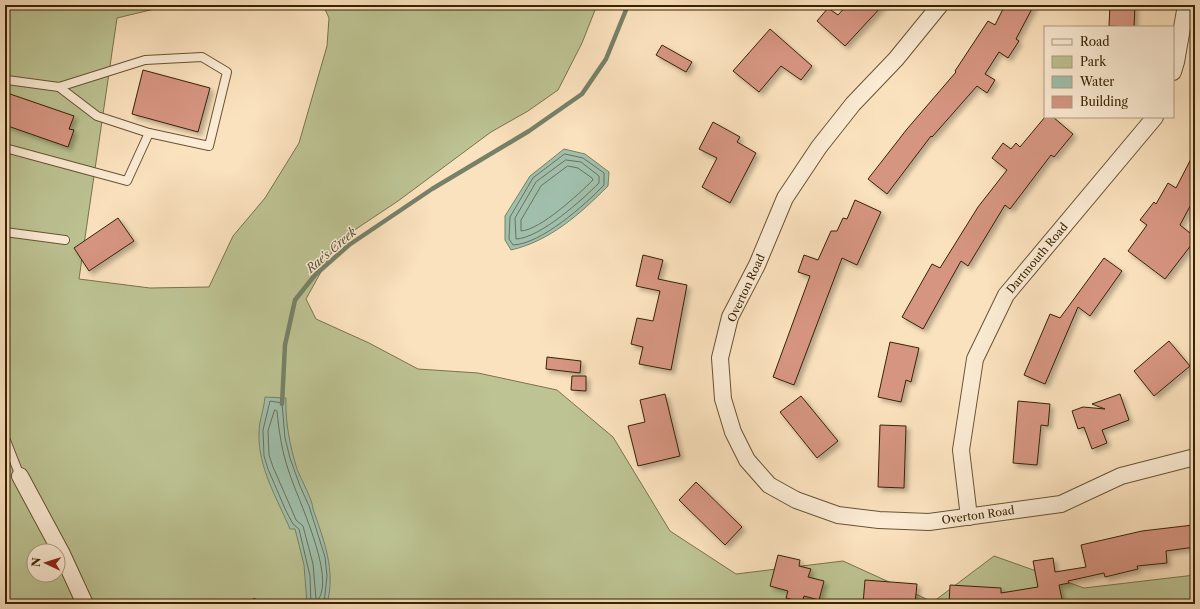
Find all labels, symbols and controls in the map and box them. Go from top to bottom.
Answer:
legend [1044,26,1174,118]
text: Road [1080,34,1110,49]
text: Park [1080,54,1107,69]
text: Water [1079,74,1114,89]
text: Building [1080,94,1128,109]
street label: Dartmouth Road [1003,220,1071,296]
water label: Rae's Creek [302,224,360,277]
street label: Overton Road [724,252,768,324]
street label: Overton Road [941,503,1016,527]
north arrow [26,543,66,583]
text: N [29,557,43,568]

